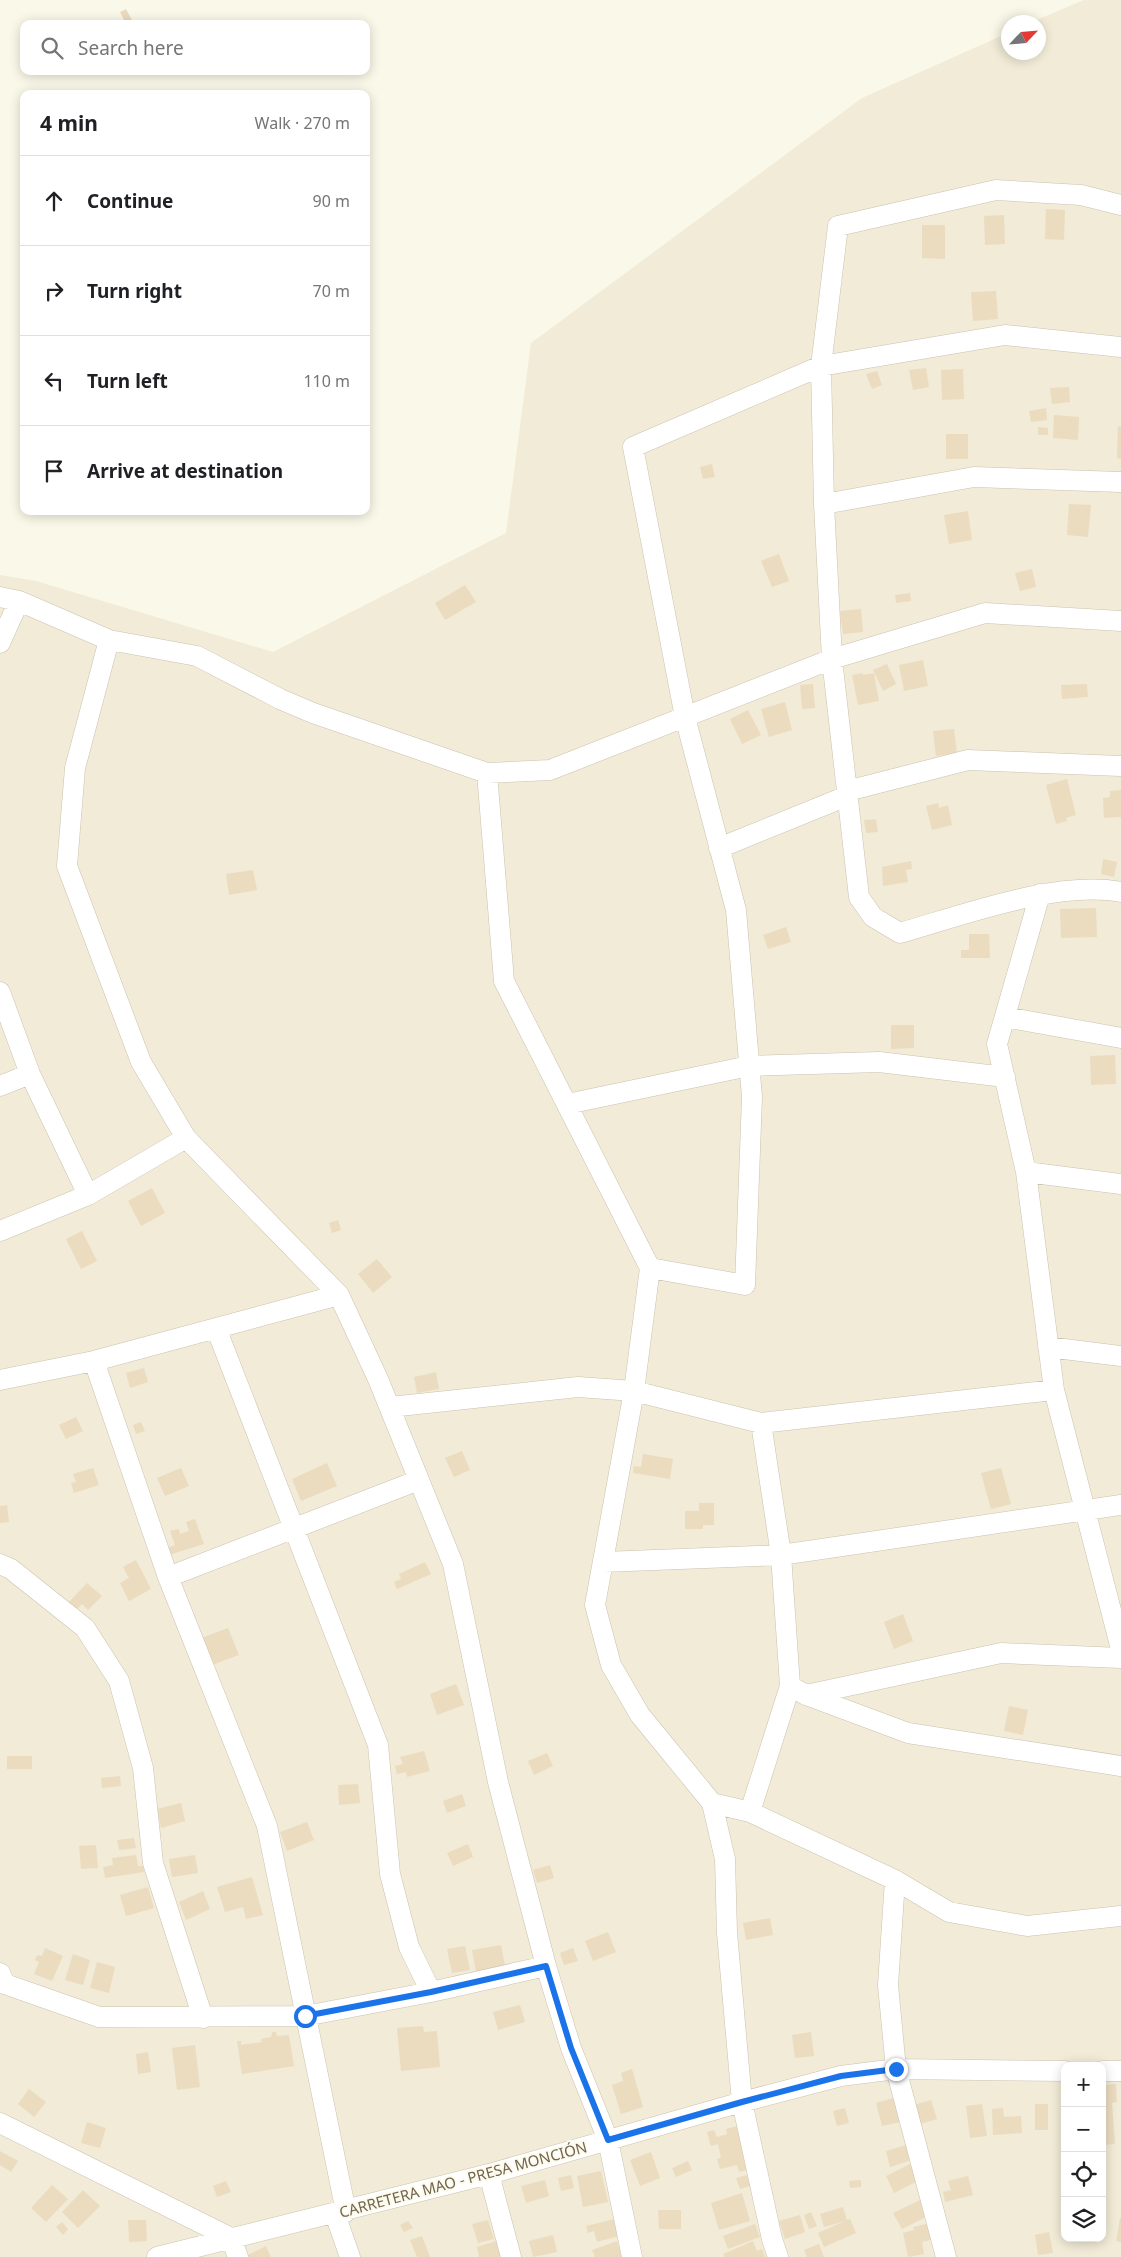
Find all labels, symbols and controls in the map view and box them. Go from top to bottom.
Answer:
north arrow [1001,15,1046,60]
search box [20,20,370,75]
icon: search [38,34,66,62]
text: Search here [78,35,184,61]
text: 4 min [40,109,98,137]
text: Walk · 270 m [255,112,350,134]
icon: ahead [40,187,68,215]
text: Continue [87,188,173,214]
text: 90 m [313,190,350,212]
icon: right [40,277,68,305]
text: Turn right [87,278,182,304]
text: 70 m [313,280,350,302]
icon: left [40,367,68,395]
text: Turn left [87,368,168,394]
text: 110 m [303,370,350,392]
icon: arrive [40,457,68,485]
text: Arrive at destination [87,458,283,484]
route start [294,2005,317,2028]
route end [885,2058,908,2081]
map controls [1061,2062,1106,2242]
button: + [1061,2062,1106,2107]
button: − [1061,2107,1106,2152]
street label: CARRETERA MAO - PRESA MONCIÓN [337,2136,589,2222]
button: locate [1061,2152,1106,2197]
button: layers [1061,2197,1106,2242]

